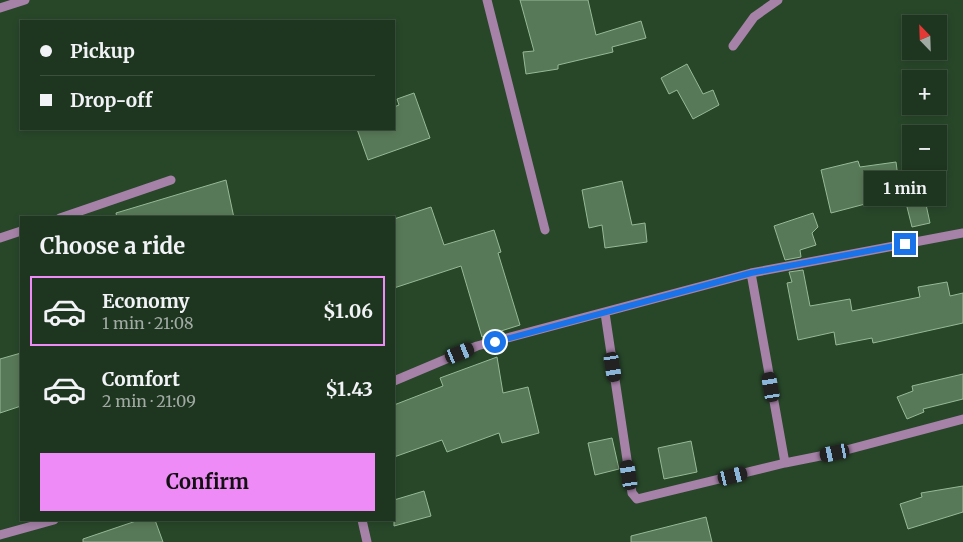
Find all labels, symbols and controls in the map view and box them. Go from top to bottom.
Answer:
north arrow [902,15,948,60]
map controls [902,15,947,170]
text: Pickup [70,39,135,63]
button: + [902,70,947,115]
text: Drop-off [70,88,152,112]
button: − [902,125,947,170]
callout: 1 min [864,172,946,206]
text: 1 min [883,178,927,198]
text: Choose a ride [40,232,185,260]
route end [894,233,916,255]
icon: car [42,289,87,334]
text: Economy [102,289,190,313]
text: $1.06 [323,299,373,323]
text: 1 min · 21:08 [102,313,193,333]
route start [484,331,506,353]
car [443,340,476,366]
car [603,351,622,383]
icon: car [42,367,87,412]
text: Comfort [102,367,180,391]
car [761,371,780,403]
text: $1.43 [325,377,373,401]
text: 2 min · 21:09 [102,391,196,411]
car [818,443,851,463]
button: Confirm [40,453,375,511]
car [619,459,638,491]
car [716,465,749,487]

